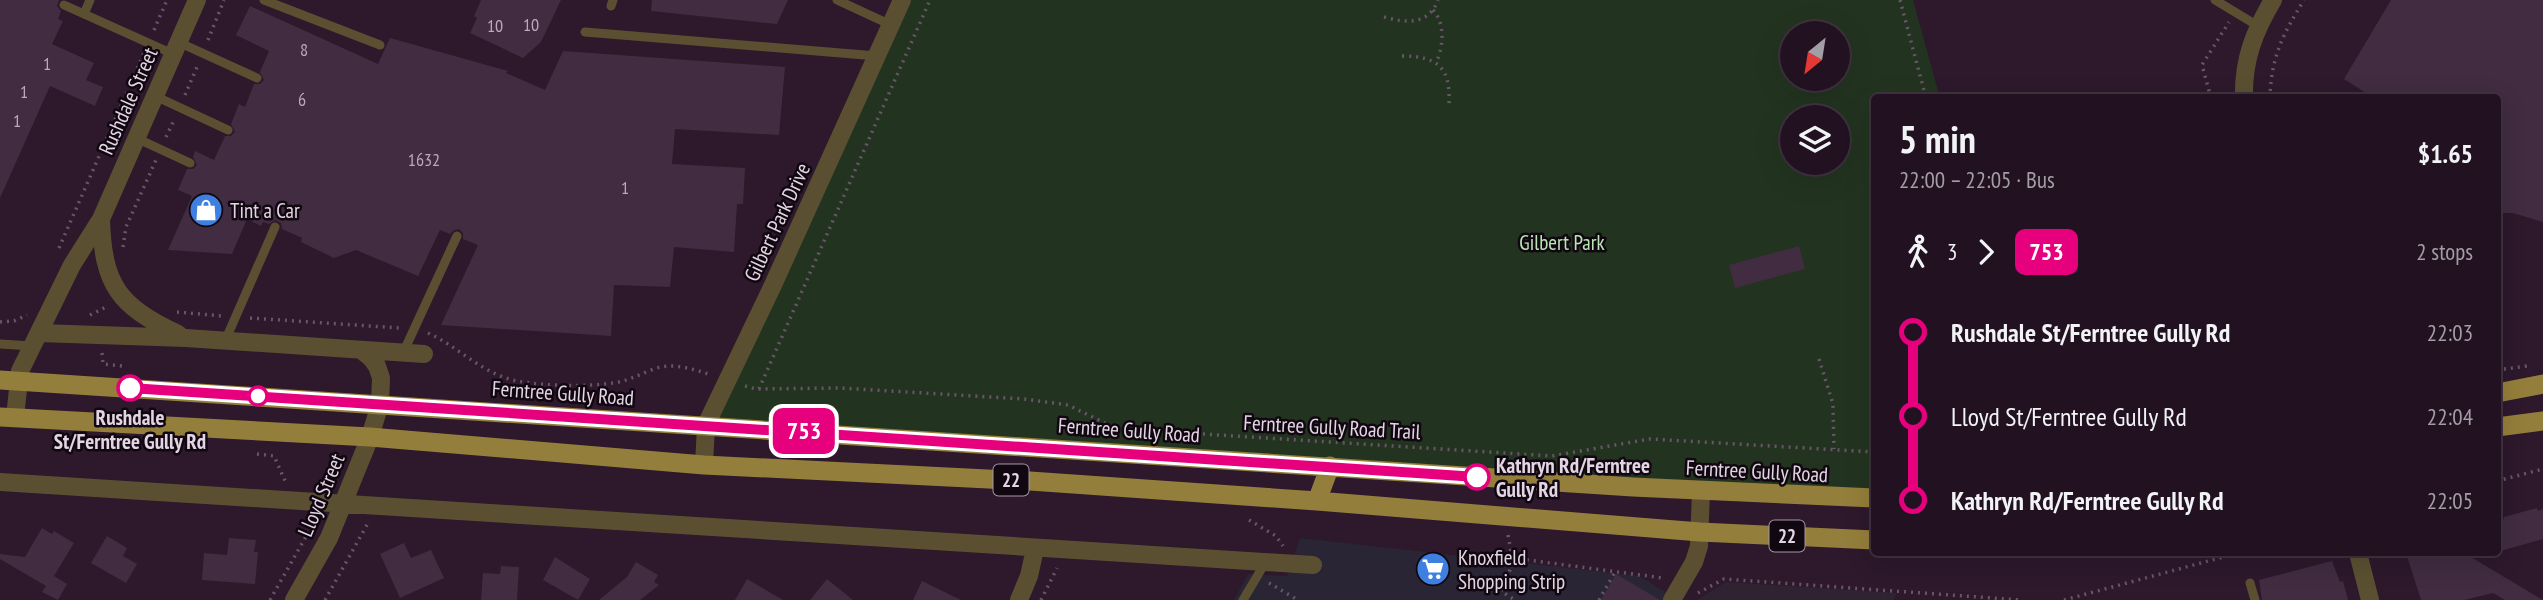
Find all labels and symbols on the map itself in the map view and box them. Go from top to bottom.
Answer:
house number: 10 [523,13,539,36]
house number: 10 [487,14,503,37]
north arrow [1780,21,1850,91]
house number: 8 [300,38,308,61]
street label: Rushdale Street [92,43,164,159]
house number: 1 [43,52,51,75]
house number: 1 [20,80,28,103]
house number: 6 [298,88,306,111]
house number: 1 [13,109,21,132]
house number: 1632 [408,148,440,171]
street label: Gilbert Park Drive [738,159,816,285]
house number: 1 [621,176,629,199]
shop icon: Tint a Car [187,191,225,229]
place label: Tint a Car [230,197,300,224]
park label: Gilbert Park [1519,229,1605,256]
marker: Rushdale St/Ferntree Gully Rd [117,375,143,401]
street label: Ferntree Gully Road [491,375,635,411]
unlabelled marker [248,386,268,406]
place label: Rushdale St/Ferntree Gully Rd [54,404,206,455]
line badge: 753 [764,408,844,454]
street label: Ferntree Gully Road Trail [1243,409,1421,445]
street label: Ferntree Gully Road [1057,412,1201,448]
street label: Lloyd Street [292,449,351,540]
place label: Kathryn Rd/Ferntree Gully Rd [1496,452,1650,503]
street label: Ferntree Gully Road [1685,454,1829,488]
road number: 22 [993,464,1028,495]
marker: Kathryn Rd/Ferntree Gully Rd [1464,464,1490,490]
road number: 22 [1770,520,1804,552]
place label: Knoxfield Shopping Strip [1458,544,1565,595]
supermarket icon: Knoxfield Shopping Strip [1414,550,1452,588]

